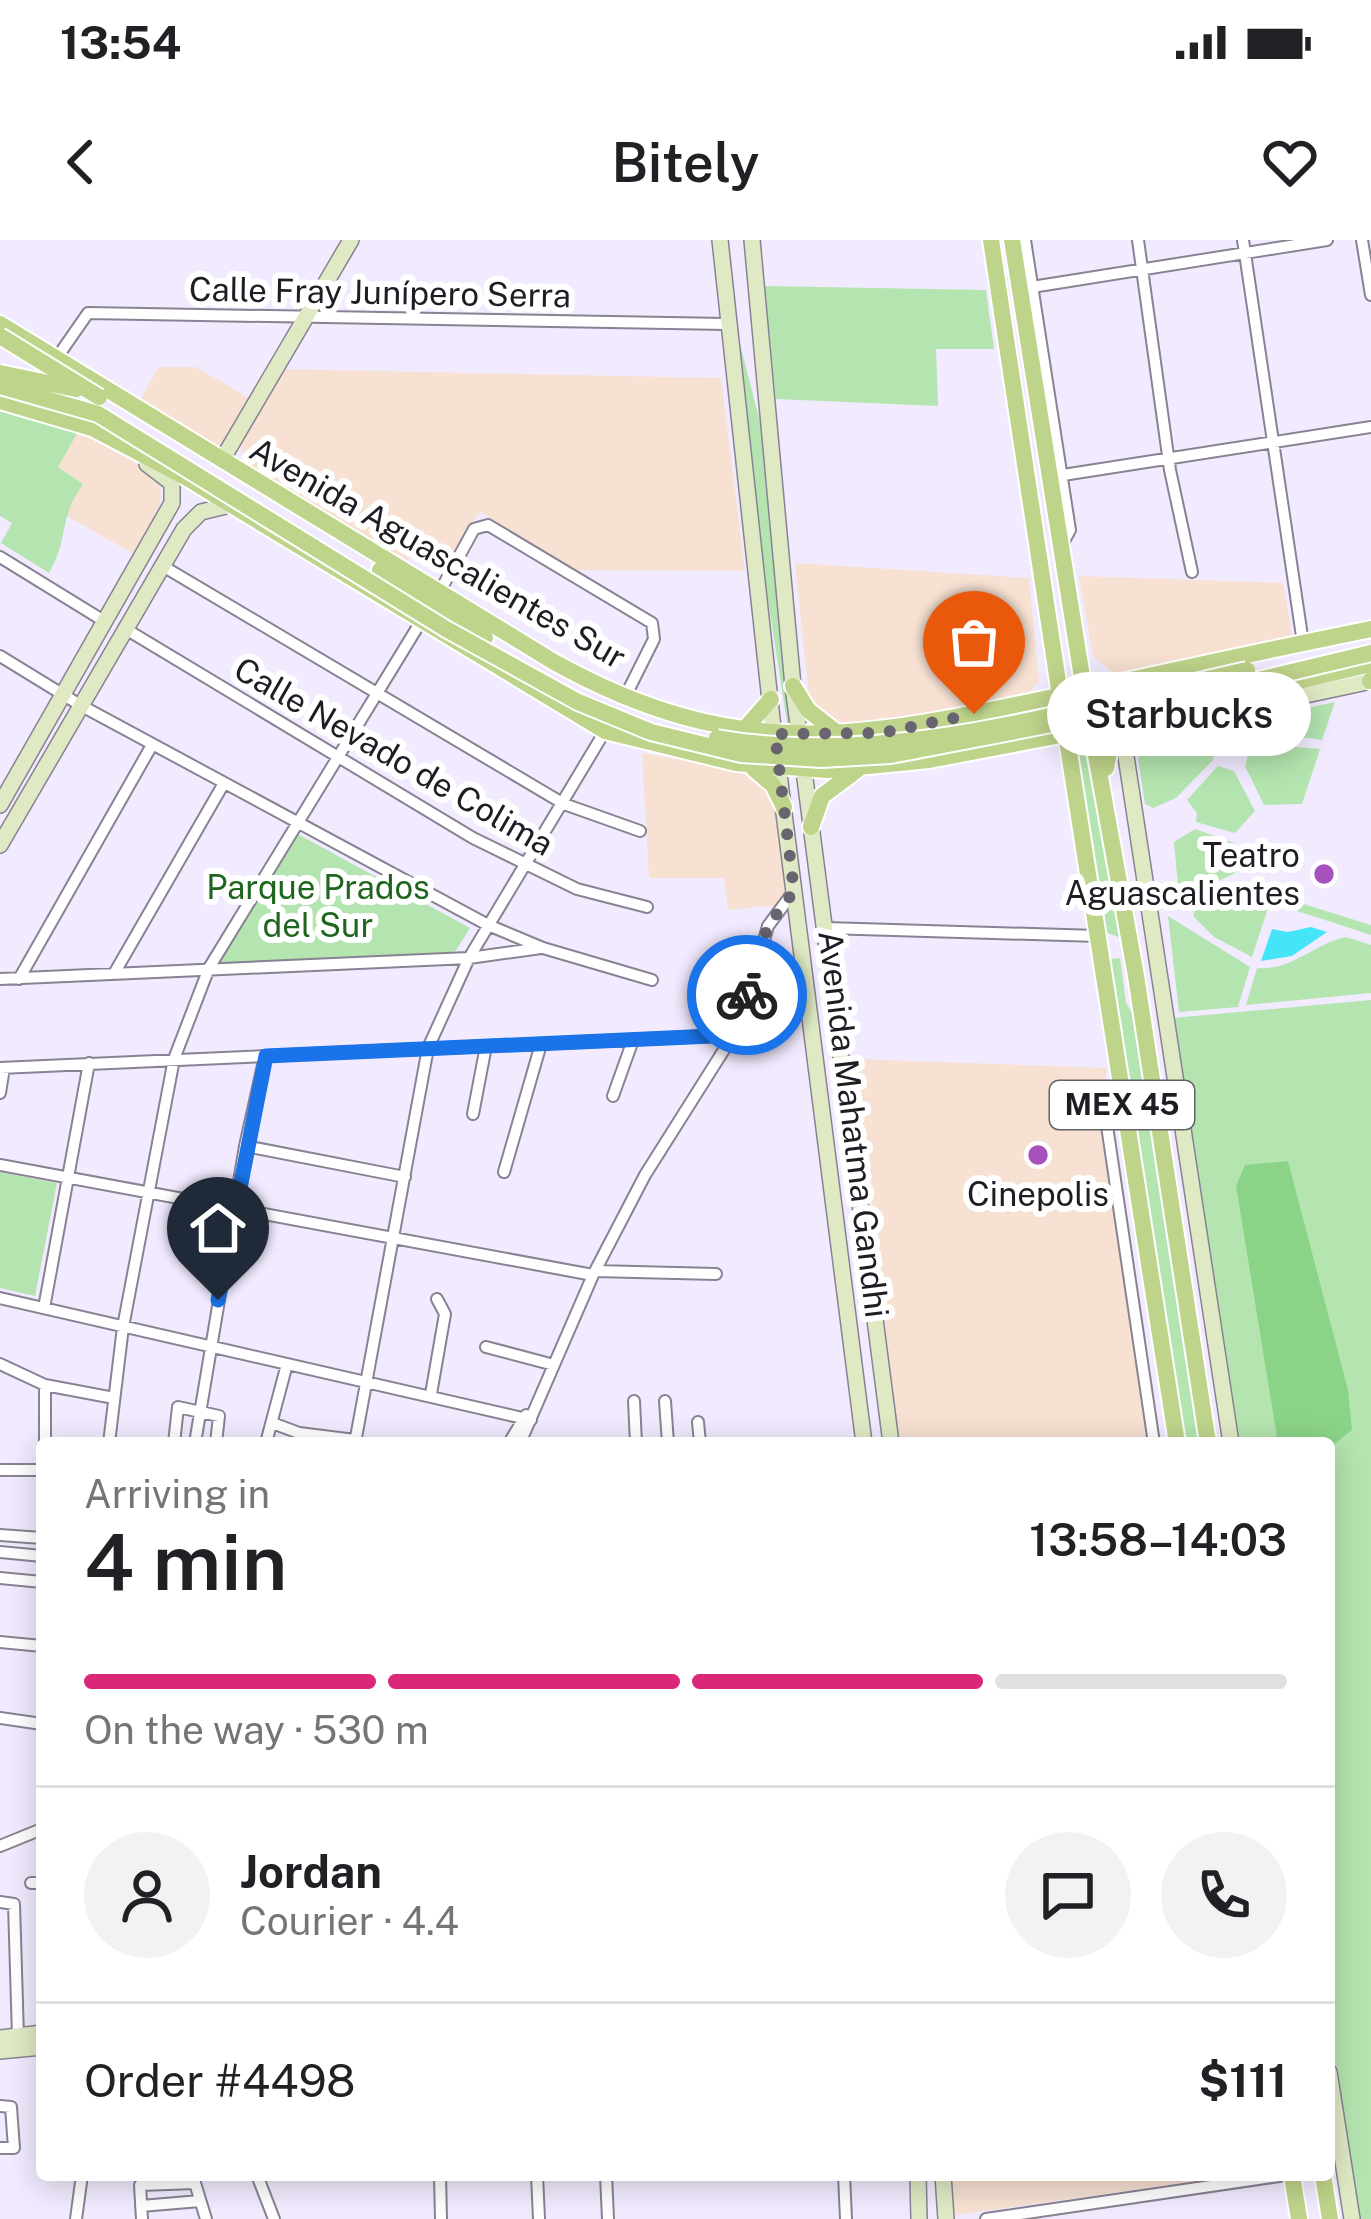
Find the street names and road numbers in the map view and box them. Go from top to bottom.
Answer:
street label: Calle Fray Junípero Serra [189,270,571,314]
street label: Avenida Aguascalientes Sur [243,430,633,676]
street label: Calle Nevado de Colima [228,649,560,863]
street label: Avenida Mahatma Gandhi [811,928,897,1320]
road number: MEX 45 [1050,1081,1194,1129]

